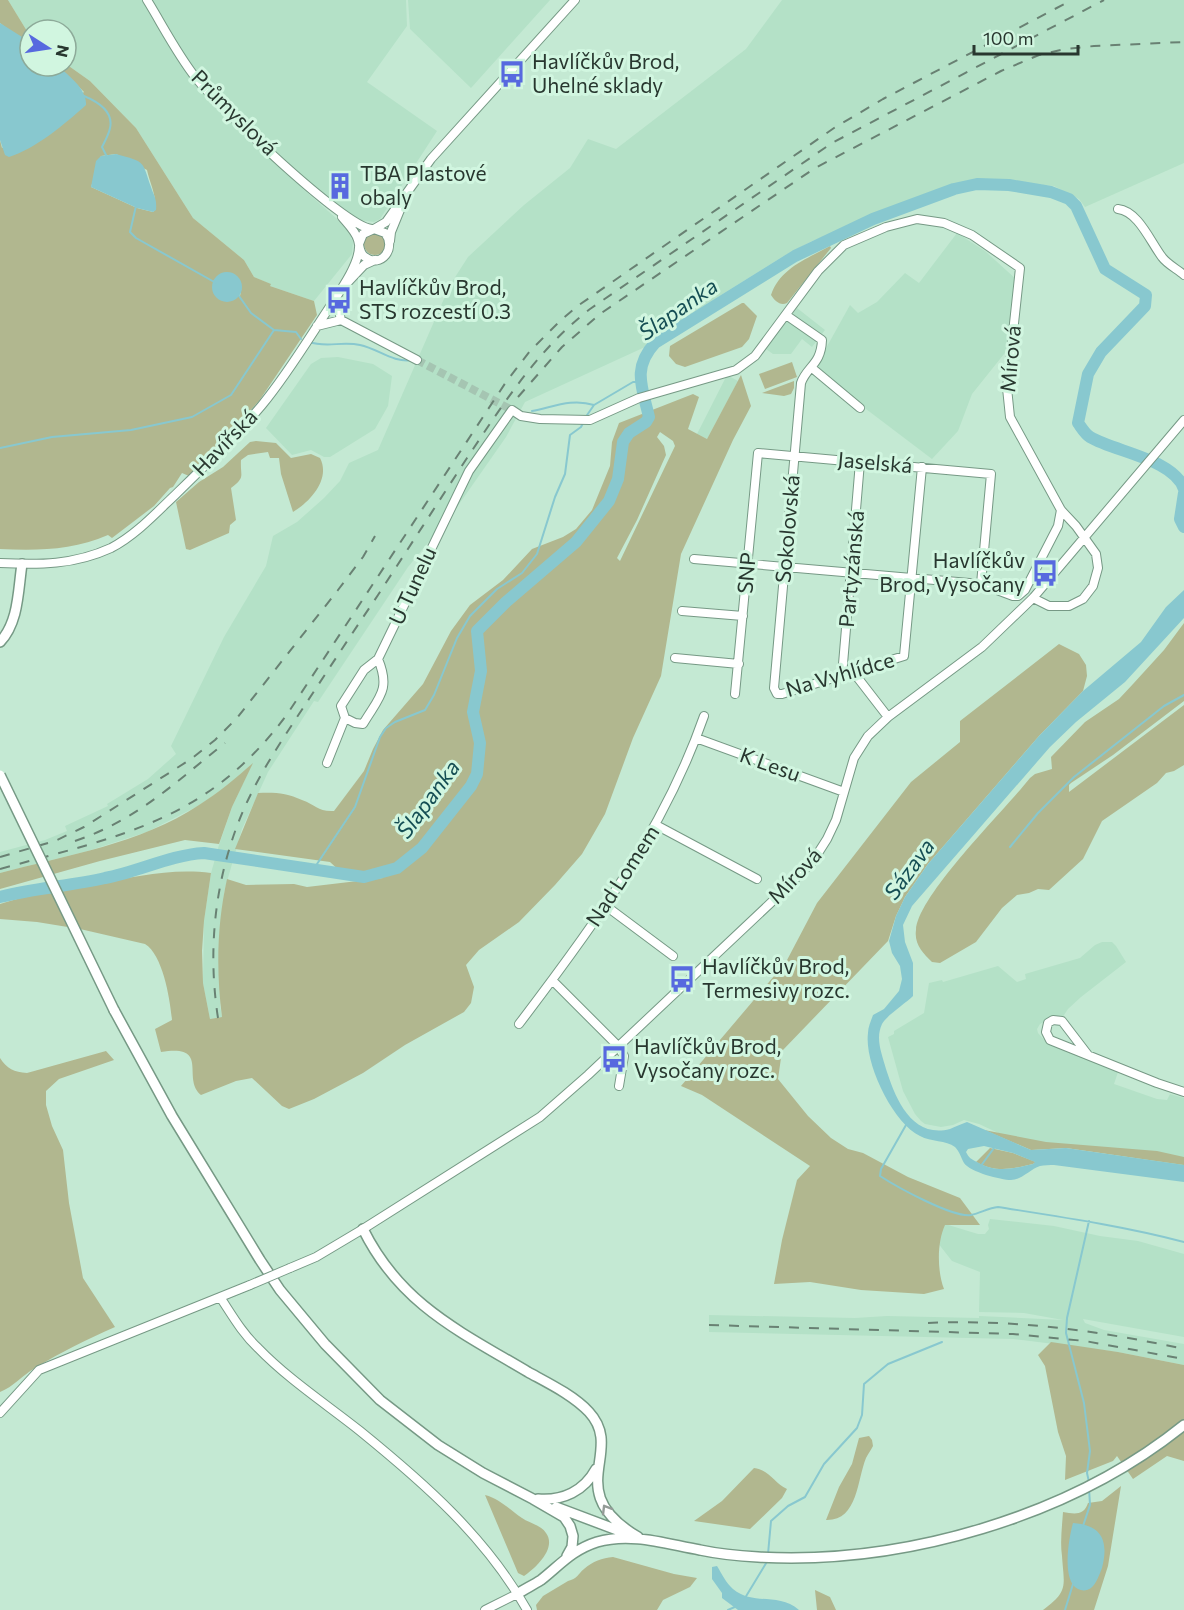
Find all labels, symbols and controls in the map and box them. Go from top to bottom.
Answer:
north arrow [18,18,78,78]
scale bar [974,18,1078,56]
text: 100 m [983,27,1033,49]
text: N [53,43,74,59]
place label: Havlíčkův Brod, Uhelné sklady [532,48,679,97]
bus stop icon: Havlíčkův Brod, Uhelné sklady [497,59,527,89]
street label: Průmyslová [187,64,283,160]
place label: TBA Plastové obaly [360,160,487,209]
building icon: TBA Plastové obaly [325,171,355,201]
water label: Šlapanka [633,272,723,346]
place label: Havlíčkův Brod, STS rozcestí 0.3 [359,274,511,323]
bus stop icon: Havlíčkův Brod, STS rozcestí 0.3 [324,285,354,315]
street label: Mírová [994,324,1025,393]
street label: Havířská [186,404,262,480]
street label: Jaselská [837,446,914,477]
street label: Sokolovská [769,474,804,584]
street label: Partyzánská [833,509,868,628]
street label: U Tunelu [383,542,441,628]
place label: Havlíčkův Brod, Vysočany [879,547,1025,596]
street label: SNP [731,551,760,595]
bus stop icon: Havlíčkův Brod, Vysočany [1030,558,1060,588]
street label: Na Vyhlídce [782,646,897,701]
street label: K Lesu [737,741,804,786]
water label: Šlapanka [390,754,465,843]
street label: Nad Lomem [580,820,664,930]
water label: Sázava [877,833,940,904]
street label: Mírová [762,842,826,908]
place label: Havlíčkův Brod, Termesivy rozc. [702,953,850,1002]
bus stop icon: Havlíčkův Brod, Termesivy rozc. [667,964,697,994]
place label: Havlíčkův Brod, Vysočany rozc. [634,1033,781,1082]
bus stop icon: Havlíčkův Brod, Vysočany rozc. [599,1044,629,1074]
one-way arrow [602,1505,614,1515]

